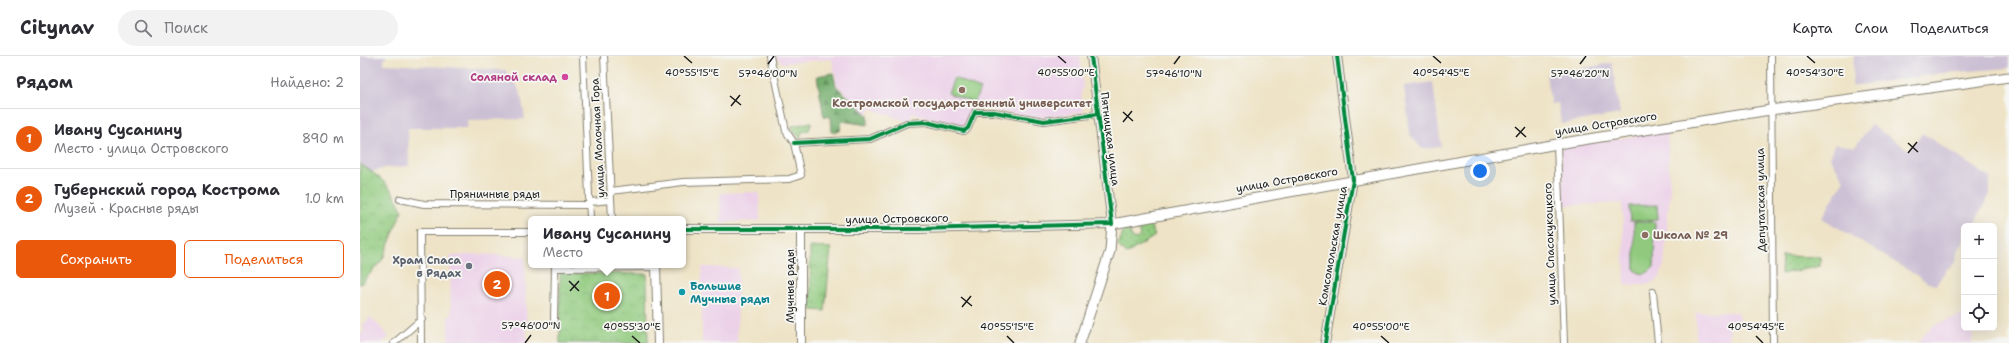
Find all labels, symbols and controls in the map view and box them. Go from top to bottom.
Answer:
search box [118,10,398,46]
text: Citynav [20,15,94,40]
icon: search [132,17,154,39]
text: Поиск [164,18,208,38]
text: Карта [1792,19,1833,37]
text: Слои [1855,19,1888,37]
text: Поделиться [1910,19,1989,37]
text: 40°55'15"E [665,66,719,79]
text: 40°55'00"E [1037,66,1095,79]
text: 40°54'45"E [1413,66,1469,79]
text: 40°54'30"E [1786,66,1844,79]
text: 57°46'00"N [739,67,797,80]
text: 57°46'10"N [1146,67,1202,80]
text: 57°46'20"N [1551,67,1609,80]
place label: Соляной склад [470,70,557,85]
text: Рядом [16,71,73,93]
marker: Соляной склад [560,72,570,82]
text: Найдено: 2 [270,74,344,91]
street label: улица Молочная Гора [587,78,609,198]
marker: Костромской государственный университет [957,85,967,95]
street label: Пятницкая улица [1097,91,1123,187]
place label: Костромской государственный университет [832,96,1092,111]
street label: улица Островского [1554,108,1658,139]
text: Ивану Сусанину [54,120,182,140]
text: 1 [26,130,32,147]
text: 890 m [302,130,344,147]
text: Место · улица Островского [54,140,229,157]
street label: Депутатская улица [1753,148,1769,252]
your location [1470,161,1490,181]
street label: улица Островского [1235,164,1339,196]
text: Губернский город Кострома [54,180,280,200]
street label: улица Спасокукоцкого [1540,182,1560,306]
street label: Комсомольская улица [1315,185,1351,307]
street label: Пряничные ряды [450,187,540,202]
text: 2 [24,190,34,207]
text: 1.0 km [305,190,344,207]
text: Музей · Красные ряды [54,200,199,217]
street label: улица Островского [845,211,949,227]
popup [528,216,686,268]
map controls [1961,223,1997,331]
button: + [1961,223,1997,259]
text: Ивану Сусанину [543,224,671,244]
place label: Школа № 29 [1653,228,1728,243]
marker: Школа № 29 [1640,230,1650,240]
button: Сохранить [16,240,176,278]
button: Поделиться [184,240,344,278]
text: Место [543,244,583,261]
street label: Мучные ряды [783,249,798,323]
place label: Храм Спаса в Рядах [393,253,461,281]
button: − [1961,259,1997,295]
marker: Храм Спаса в Рядах [464,261,474,271]
pin: 2 [484,269,510,299]
place label: Большие Мучные ряды [690,279,770,307]
pin: 1 [594,281,620,311]
marker: Большие Мучные ряды [677,287,687,297]
button: locate [1961,295,1997,331]
text: 57°46'00"N [502,319,560,332]
text: 40°55'30"E [603,320,661,333]
text: 40°55'15"E [980,320,1034,333]
text: 40°55'00"E [1352,320,1410,333]
text: 40°54'45"E [1728,320,1784,333]

